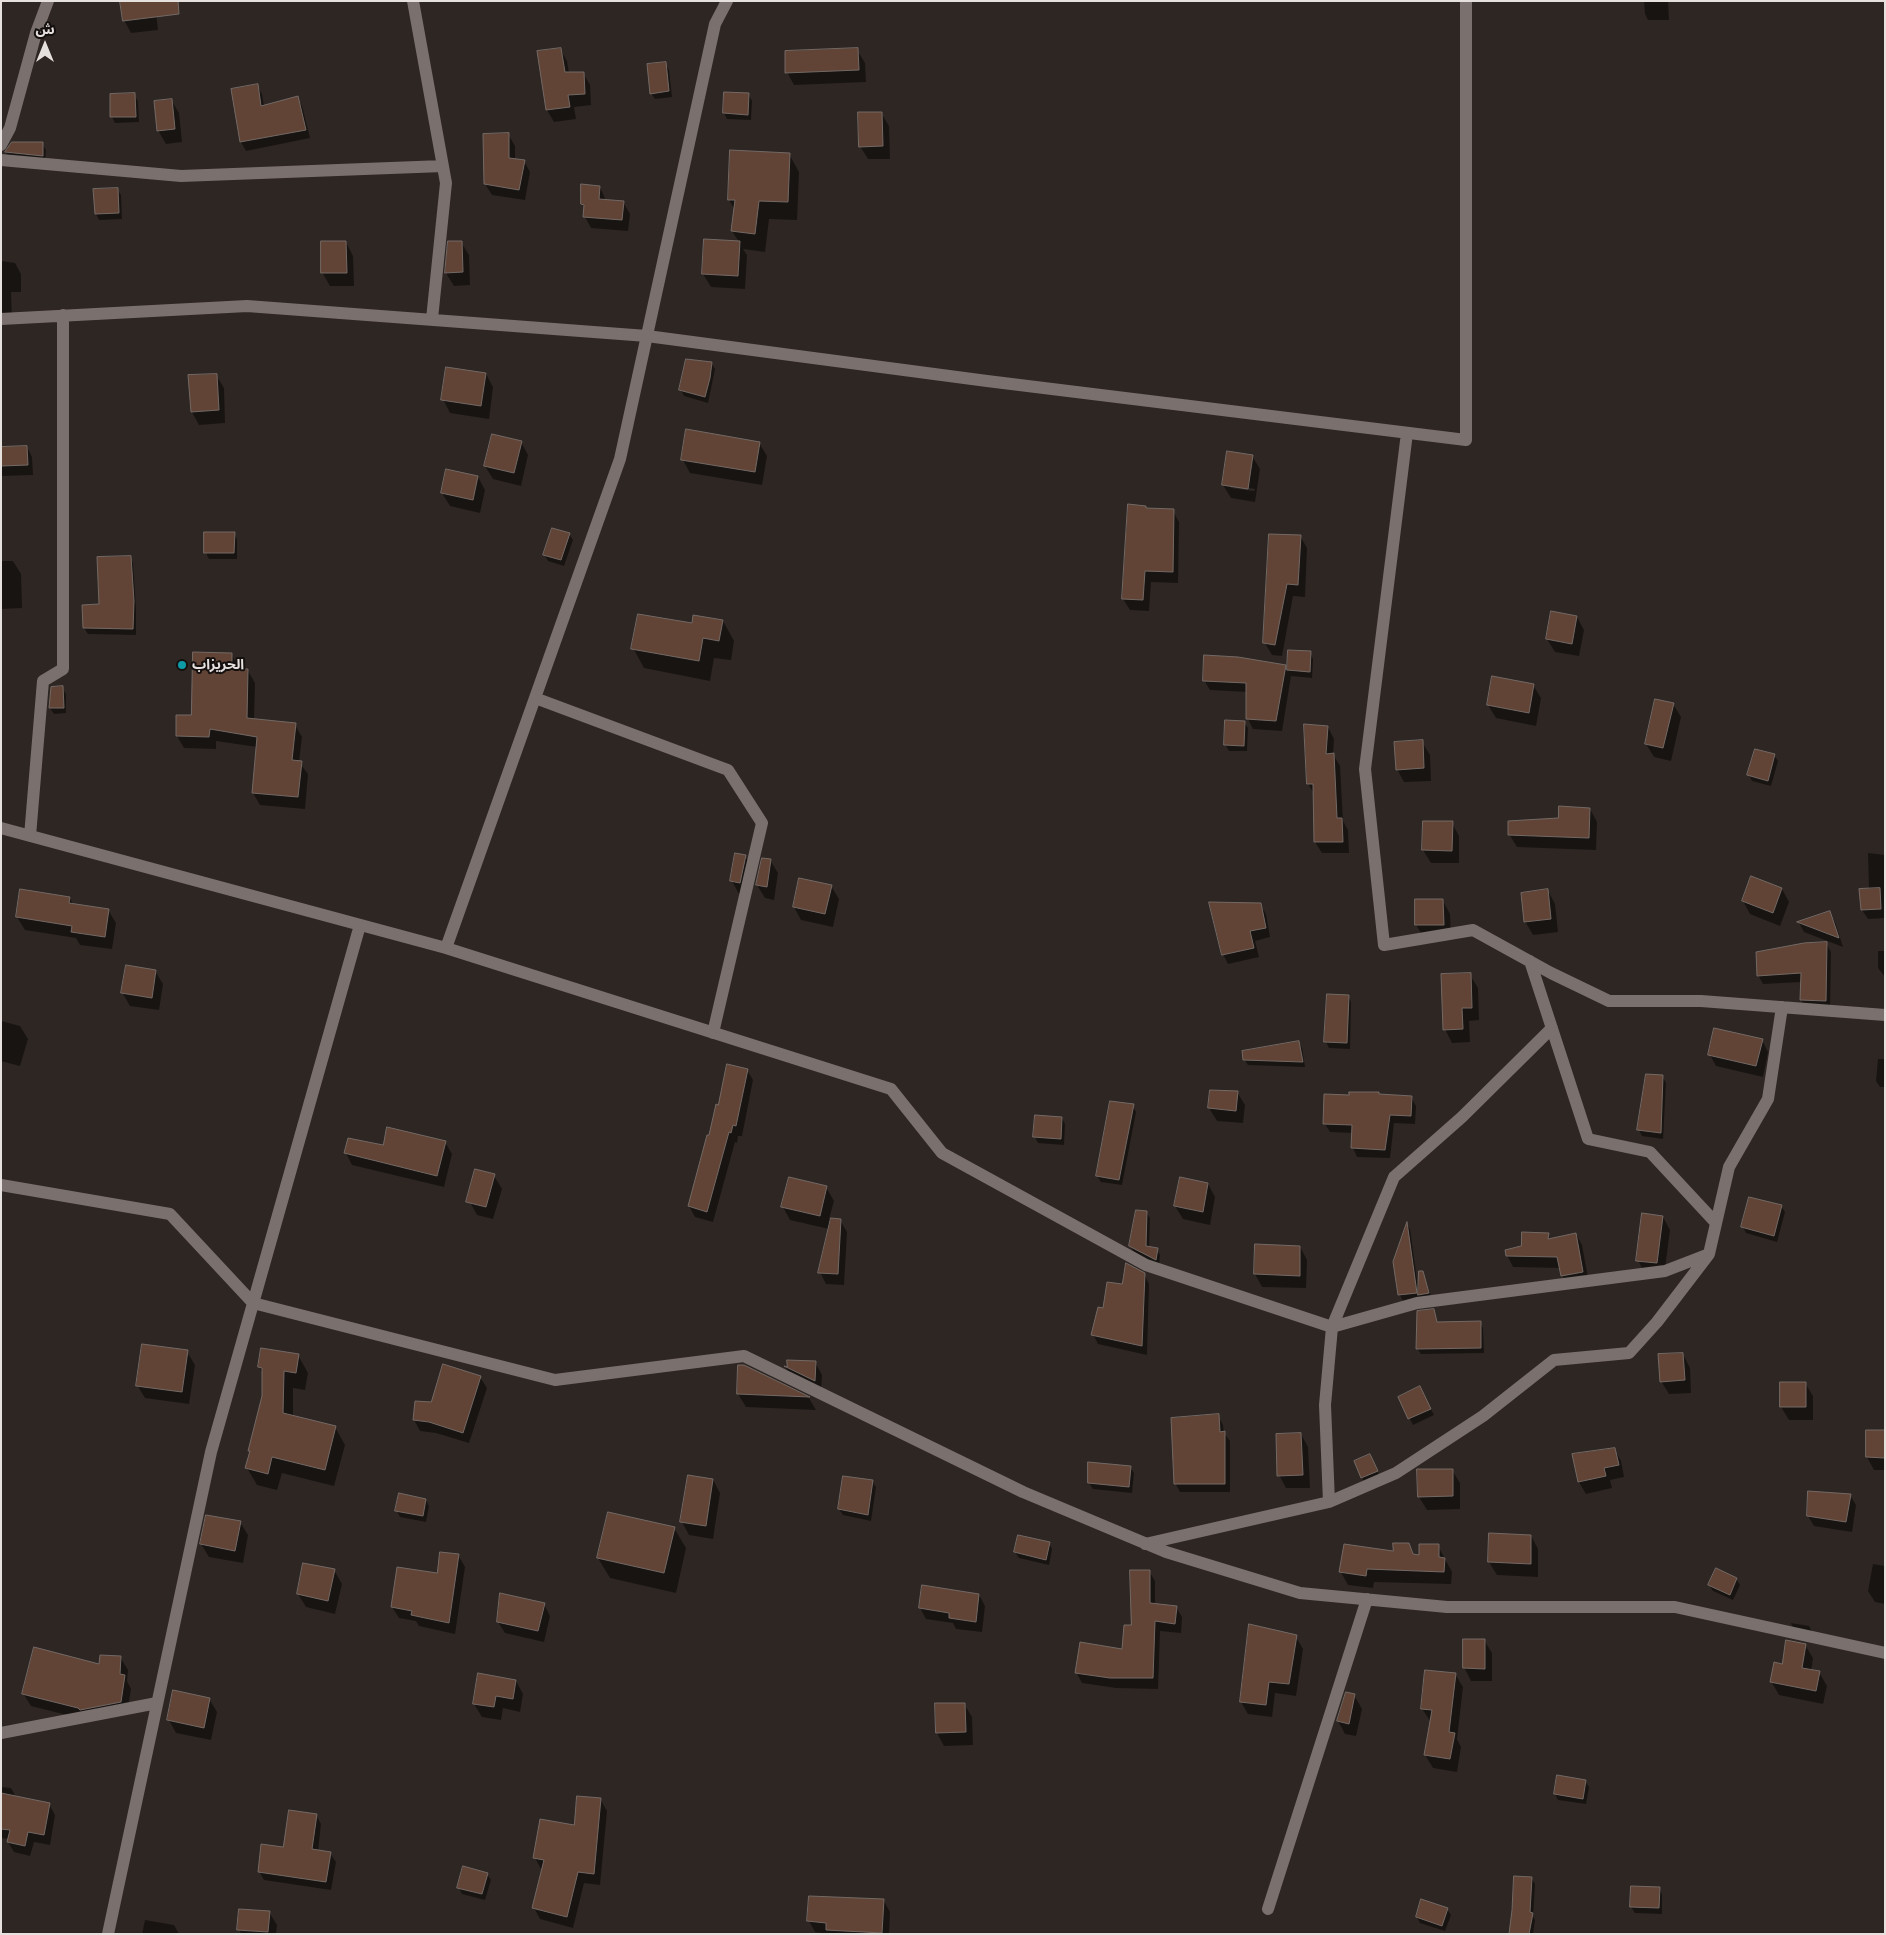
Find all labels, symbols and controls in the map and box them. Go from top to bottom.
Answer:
north arrow [20,20,70,70]
text: ش [35,21,55,38]
place label: الحريزاب [192,657,244,673]
marker: الحريزاب [176,659,188,671]

